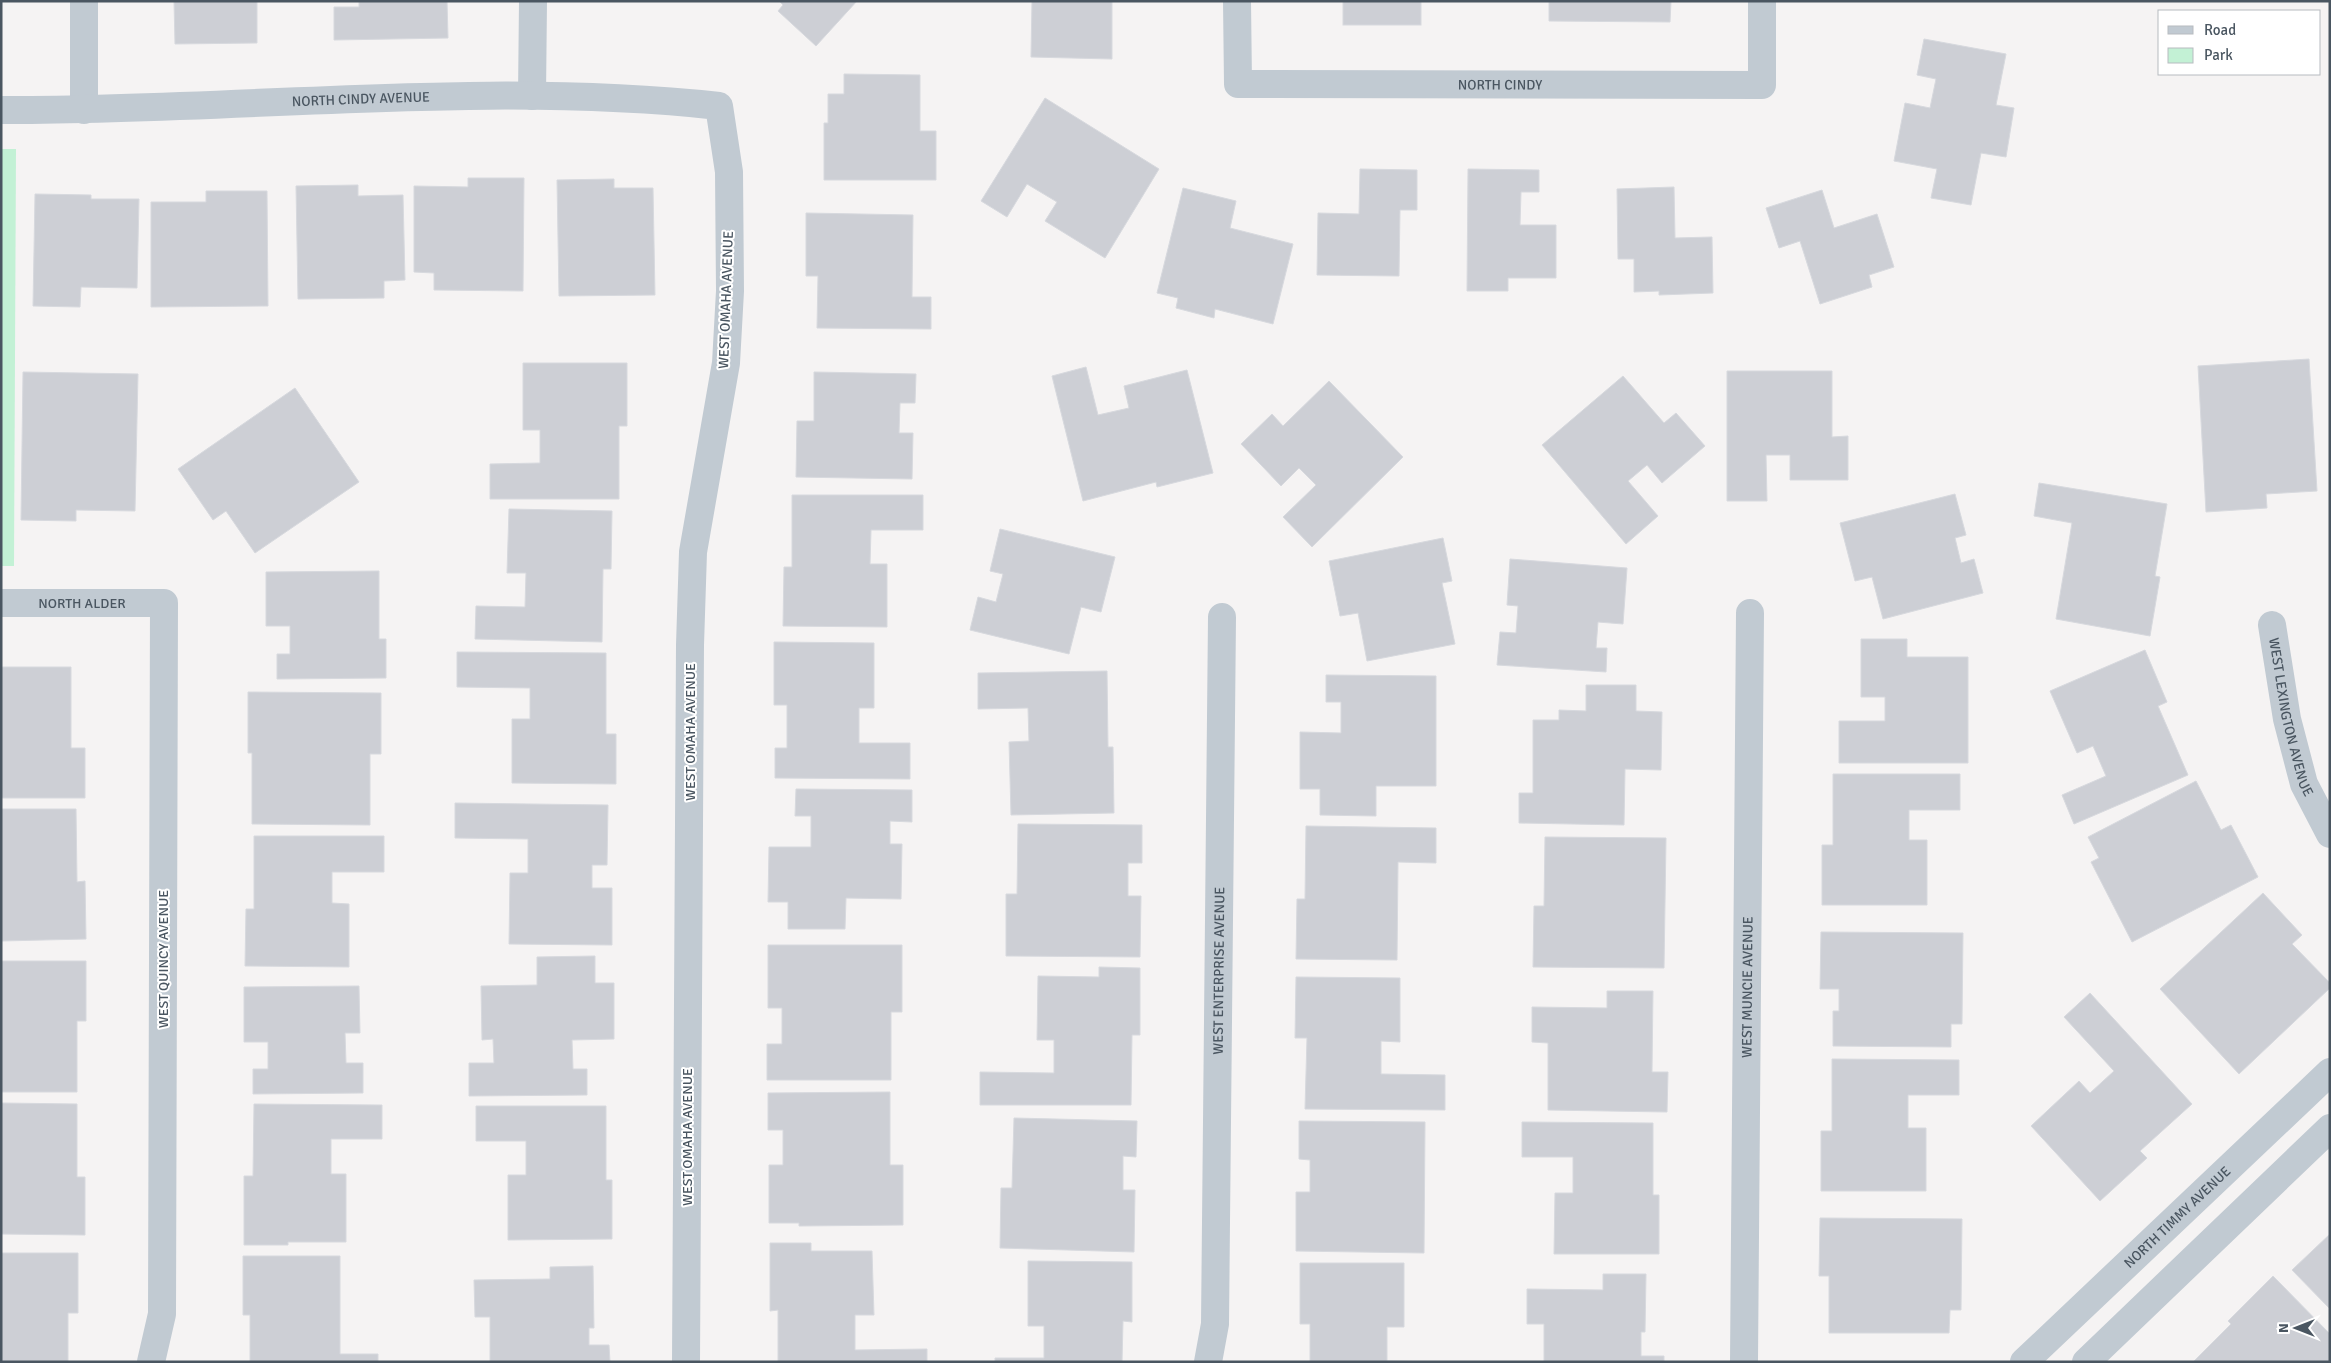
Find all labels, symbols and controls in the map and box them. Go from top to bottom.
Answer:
legend [2158,10,2321,75]
text: Road [2204,21,2236,39]
text: Park [2204,46,2233,64]
street label: NORTH CINDY [1458,76,1542,93]
street label: NORTH CINDY AVENUE [291,88,430,110]
street label: WEST OMAHA AVENUE [715,231,737,369]
street label: NORTH ALDER [38,595,126,612]
street label: WEST LEXINGTON AVENUE [2266,636,2317,799]
street label: WEST OMAHA AVENUE [682,663,699,801]
street label: WEST ENTERPRISE AVENUE [1209,887,1228,1055]
street label: WEST QUINCY AVENUE [155,890,172,1028]
street label: WEST MUNCIE AVENUE [1738,916,1756,1058]
street label: WEST OMAHA AVENUE [679,1068,696,1206]
street label: NORTH TIMMY AVENUE [2120,1162,2234,1271]
north arrow [2271,1303,2321,1353]
text: N [2275,1323,2292,1333]

